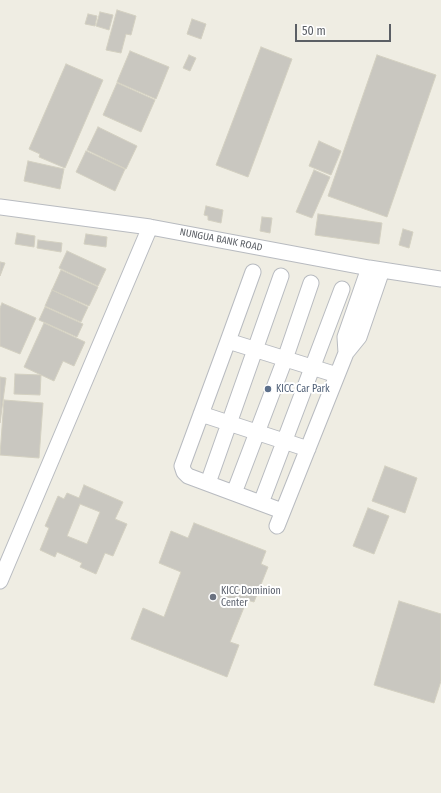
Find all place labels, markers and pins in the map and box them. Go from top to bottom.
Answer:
place label: KICC Car Park [276,383,330,395]
marker: KICC Car Park [263,384,273,394]
place label: KICC Dominion Center [221,585,281,608]
marker: KICC Dominion Center [208,592,218,602]

